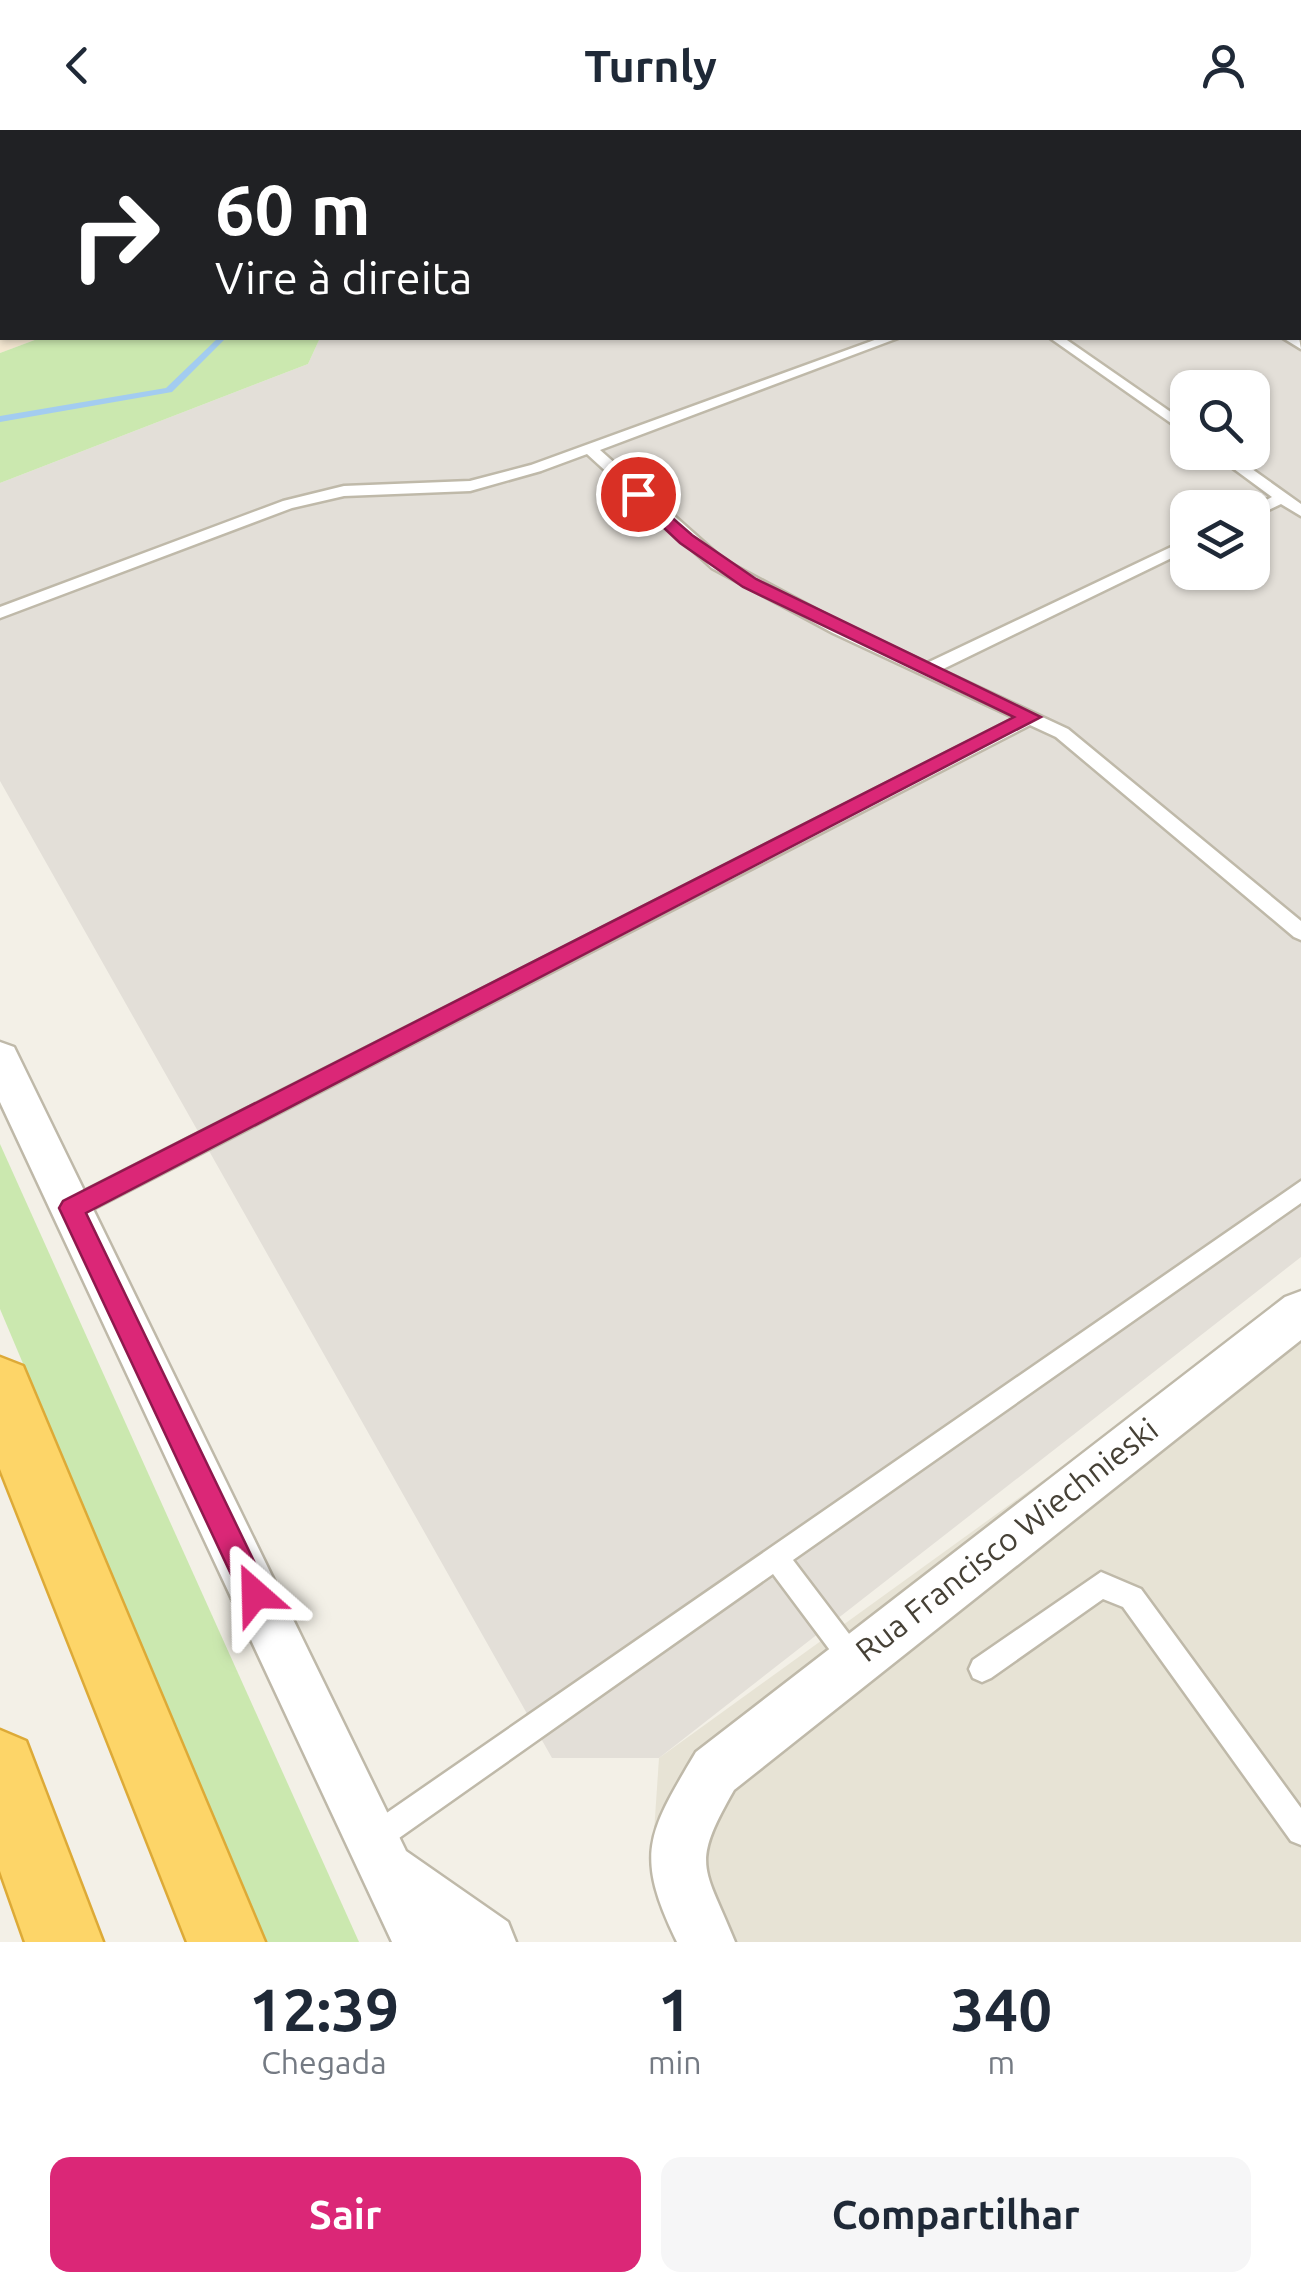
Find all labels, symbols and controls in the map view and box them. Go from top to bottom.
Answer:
icon: back [50,38,105,93]
icon: person [1196,38,1251,93]
text: Turnly [584,40,717,91]
icon: right [50,170,180,300]
text: 60 m [215,170,371,248]
text: Vire à direita [215,252,472,303]
map controls [1170,370,1270,590]
button: search [1170,370,1270,470]
pin [596,452,681,537]
icon: arrive [611,467,666,522]
button: layers [1170,490,1270,590]
street label: Rua Francisco Wiechnieski [848,1410,1164,1668]
position arrow [203,1542,307,1646]
text: 12:39 [249,1975,399,2042]
text: 1 [658,1975,692,2042]
text: 340 [951,1975,1052,2042]
text: Chegada [261,2044,387,2080]
text: min [648,2044,702,2080]
text: m [987,2044,1015,2080]
button: Sair [50,2157,641,2272]
button: Compartilhar [661,2157,1251,2272]

